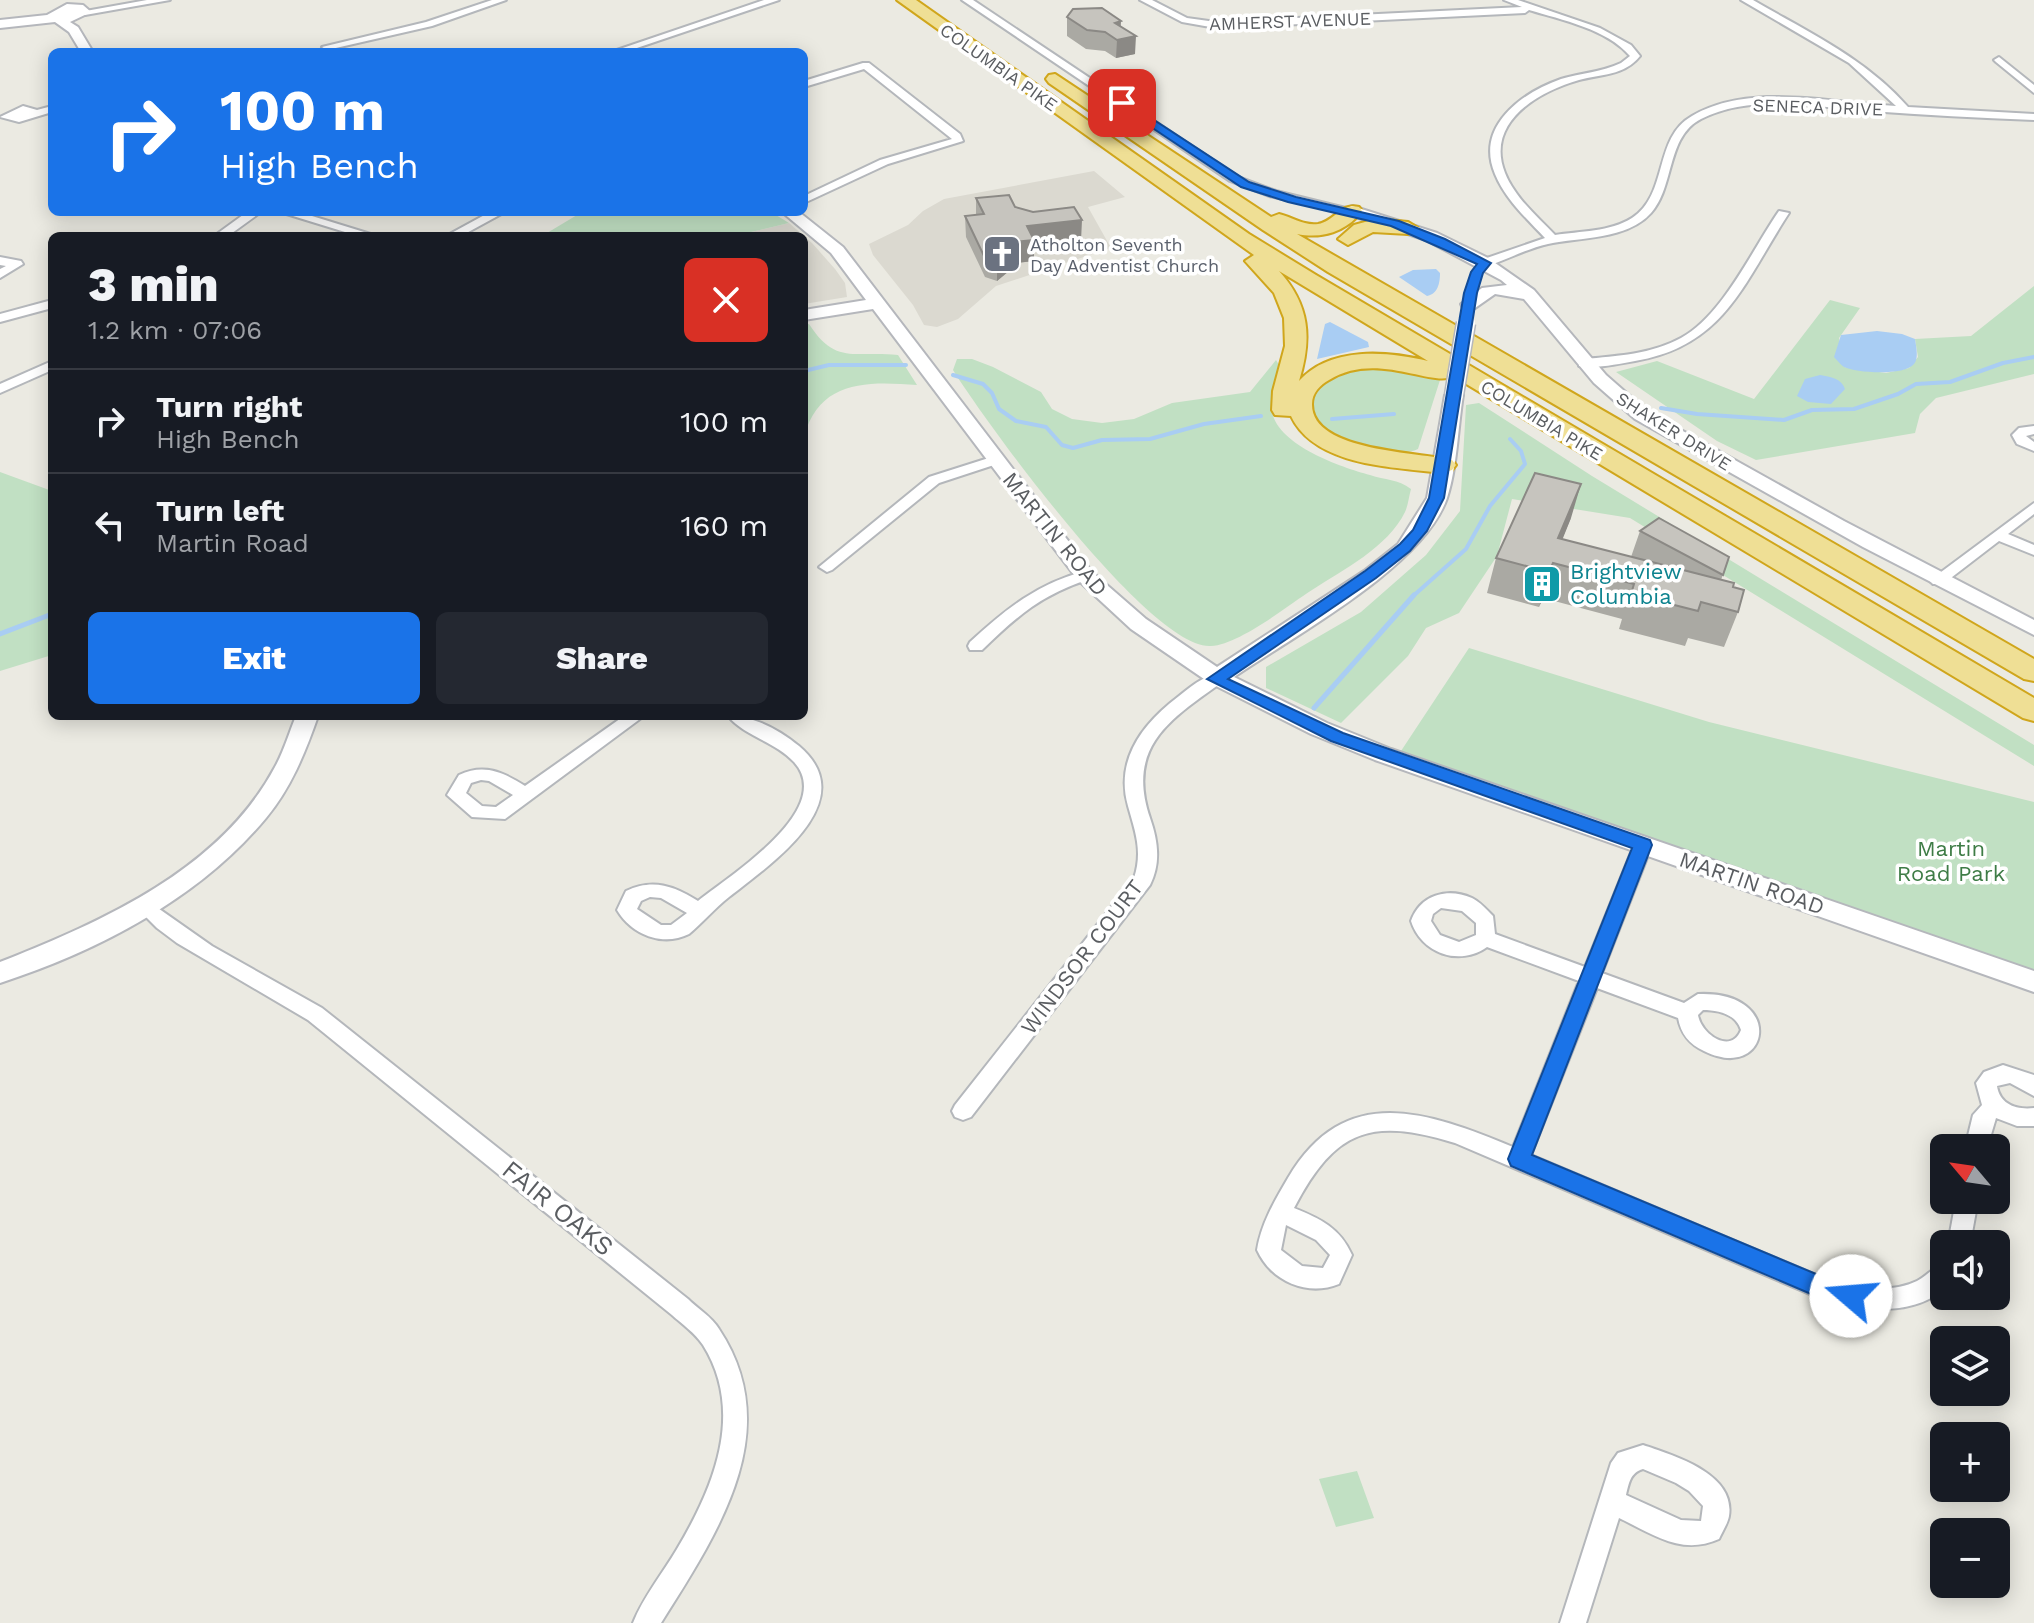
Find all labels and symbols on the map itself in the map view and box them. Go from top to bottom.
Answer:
street label: AMHERST AVENUE [1209,8,1371,34]
street label: COLUMBIA PIKE [936,19,1062,115]
pin [1088,69,1156,137]
street label: SENECA DRIVE [1752,94,1884,120]
church icon: Atholton Seventh Day Adventist Church [981,233,1023,275]
place label: Atholton Seventh Day Adventist Church [1030,234,1219,276]
street label: COLUMBIA PIKE [1477,375,1607,465]
street label: SHAKER DRIVE [1613,387,1735,475]
street label: MARTIN ROAD [998,467,1112,601]
place label: Brightview Columbia [1570,559,1682,609]
building icon: Brightview Columbia [1521,563,1563,605]
park label: Martin Road Park [1897,836,2005,886]
street label: MARTIN ROAD [1676,846,1828,920]
street label: WINDSOR COURT [1016,875,1148,1039]
north arrow [1930,1134,2010,1214]
street label: FAIR OAKS [496,1154,620,1262]
position arrow [1809,1254,1893,1338]

